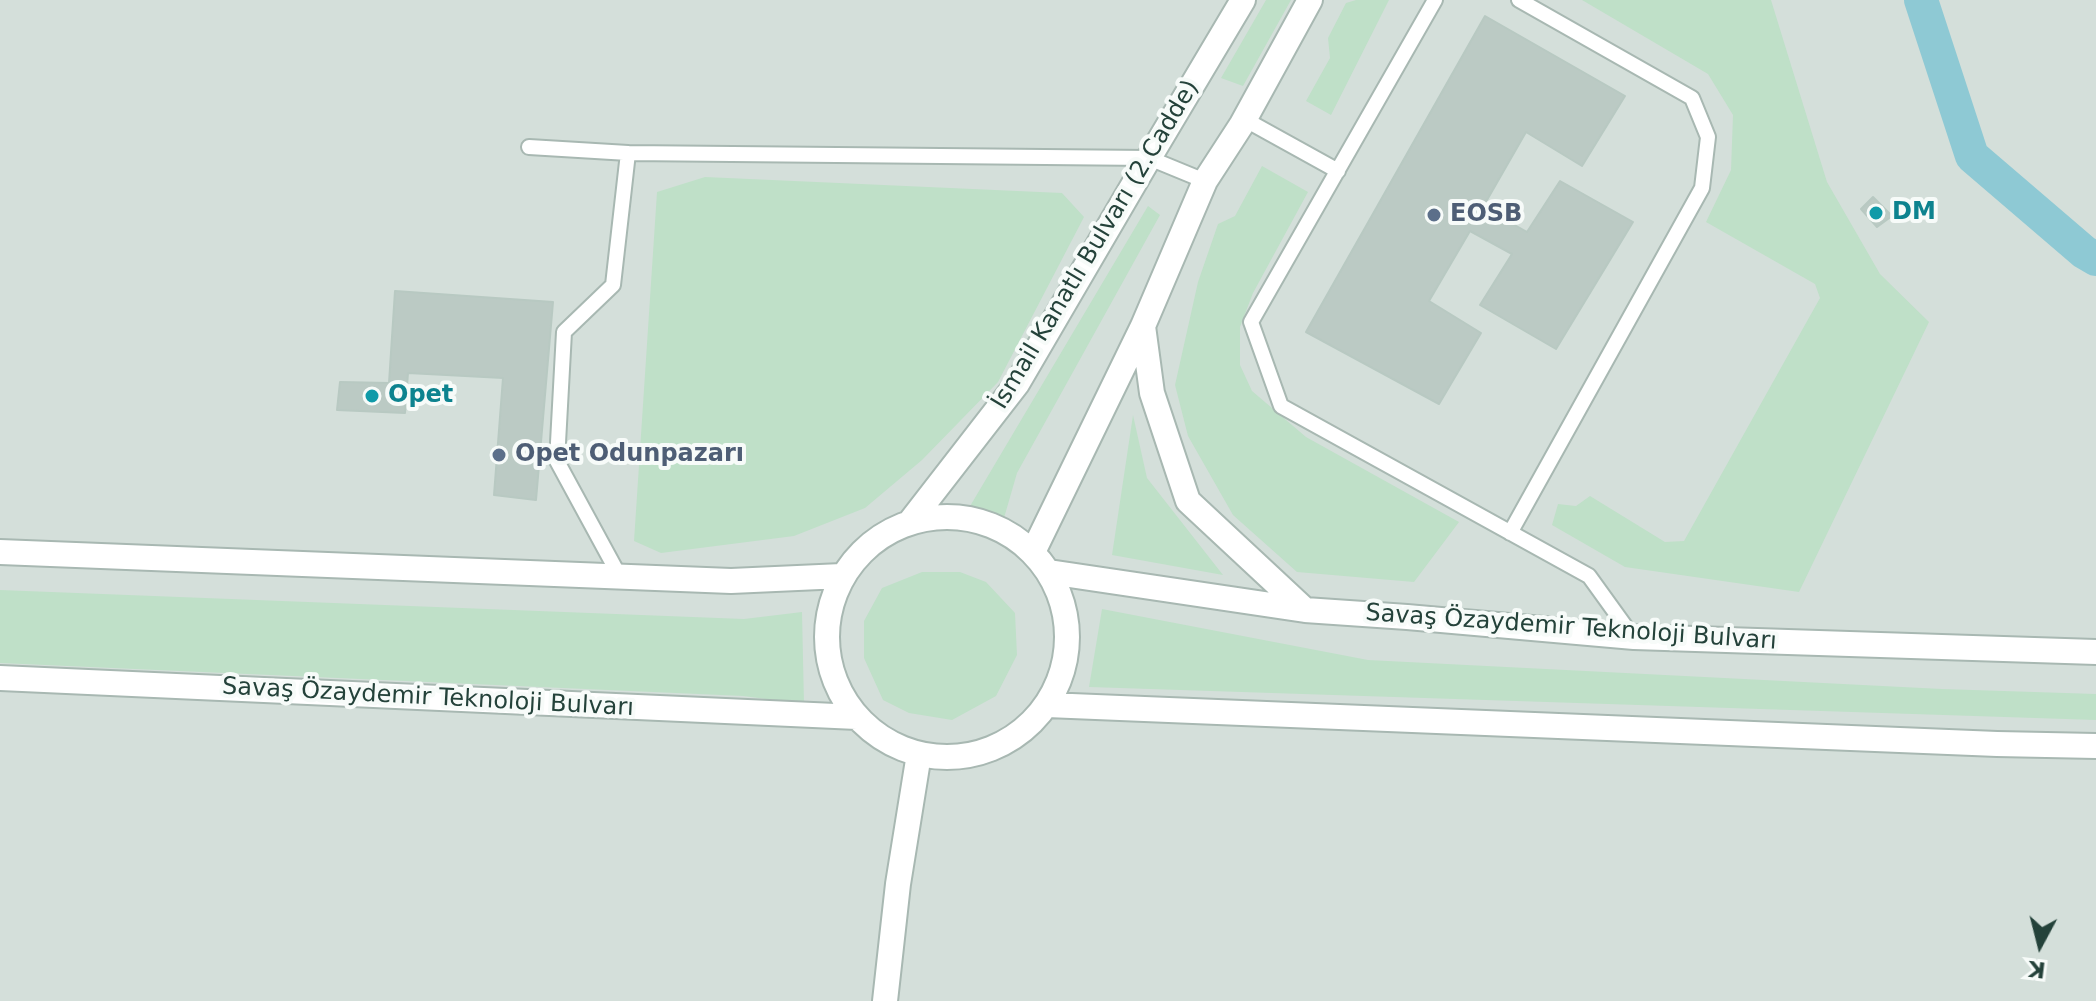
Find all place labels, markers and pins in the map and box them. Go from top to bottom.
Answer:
place label: DM [1892,199,1936,227]
place label: EOSB [1450,201,1522,229]
marker: DM [1867,204,1885,222]
marker: EOSB [1425,206,1443,224]
place label: Opet [388,382,453,410]
marker: Opet [363,387,381,405]
place label: Opet Odunpazarı [515,441,744,469]
marker: Opet Odunpazarı [490,446,508,464]

